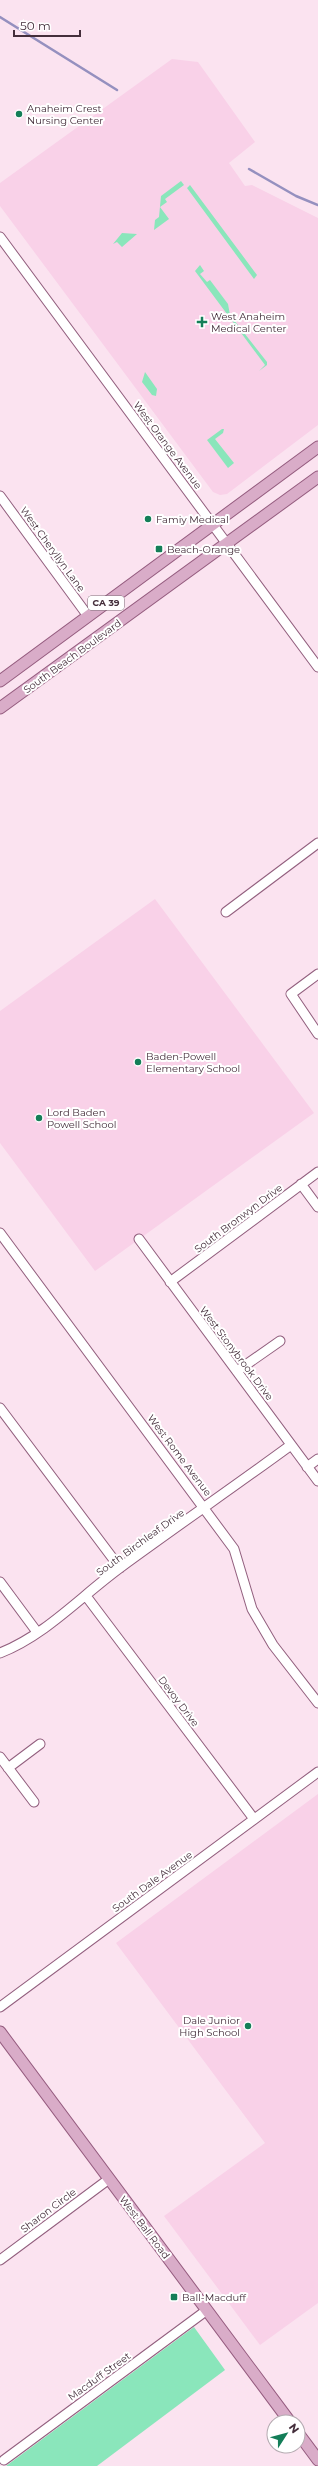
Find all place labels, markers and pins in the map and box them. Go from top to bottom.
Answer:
place label: Anaheim Crest Nursing Center [27,102,103,127]
marker: Anaheim Crest Nursing Center [14,109,24,119]
place label: West Anaheim Medical Center [211,310,286,335]
marker: West Anaheim Medical Center [196,316,208,328]
place label: Famiy Medical [156,513,229,526]
marker: Famiy Medical [143,514,153,524]
place label: Beach-Orange [167,543,240,556]
marker: Beach-Orange [154,544,164,554]
place label: Baden-Powell Elementary School [146,1050,240,1075]
marker: Baden-Powell Elementary School [133,1057,143,1067]
place label: Lord Baden Powell School [47,1106,117,1131]
marker: Lord Baden Powell School [34,1113,44,1123]
place label: Dale Junior High School [179,2014,240,2039]
marker: Dale Junior High School [243,2021,253,2031]
place label: Ball-Macduff [182,2291,247,2304]
marker: Ball-Macduff [169,2292,179,2302]

